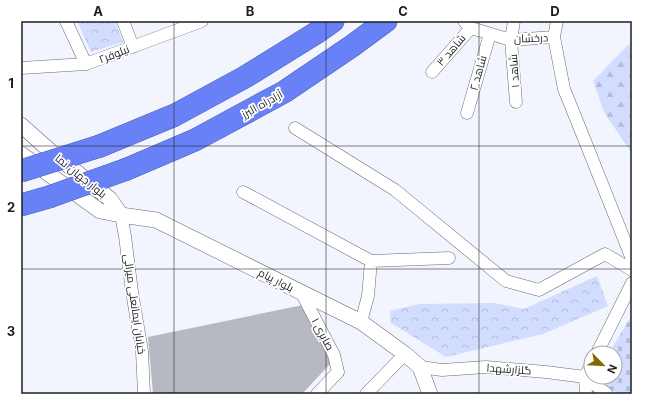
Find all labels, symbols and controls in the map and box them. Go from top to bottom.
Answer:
text: A [93,3,103,19]
text: B [246,3,255,19]
text: C [398,3,408,19]
text: D [550,3,560,19]
street label: درخشان [514,30,548,46]
street label: شاهد ۳ [433,31,469,69]
street label: ۲نیلوفر [97,42,131,66]
street label: شاهد ۲ [466,54,490,92]
street label: شاهد ۱ [506,54,522,88]
text: 1 [8,75,14,91]
street label: آزادراه البرز [238,87,285,121]
street label: بلوار جهان نما [52,151,110,201]
text: 2 [7,199,15,215]
street label: خیابان ایمانعلی میرالی [121,253,149,355]
street label: بلوار پیام [255,265,296,296]
street label: صابری ۱ [309,315,337,353]
text: 3 [7,323,15,339]
north arrow [583,345,623,385]
street label: گلزارشهدا [486,360,532,378]
text: N [604,362,620,376]

